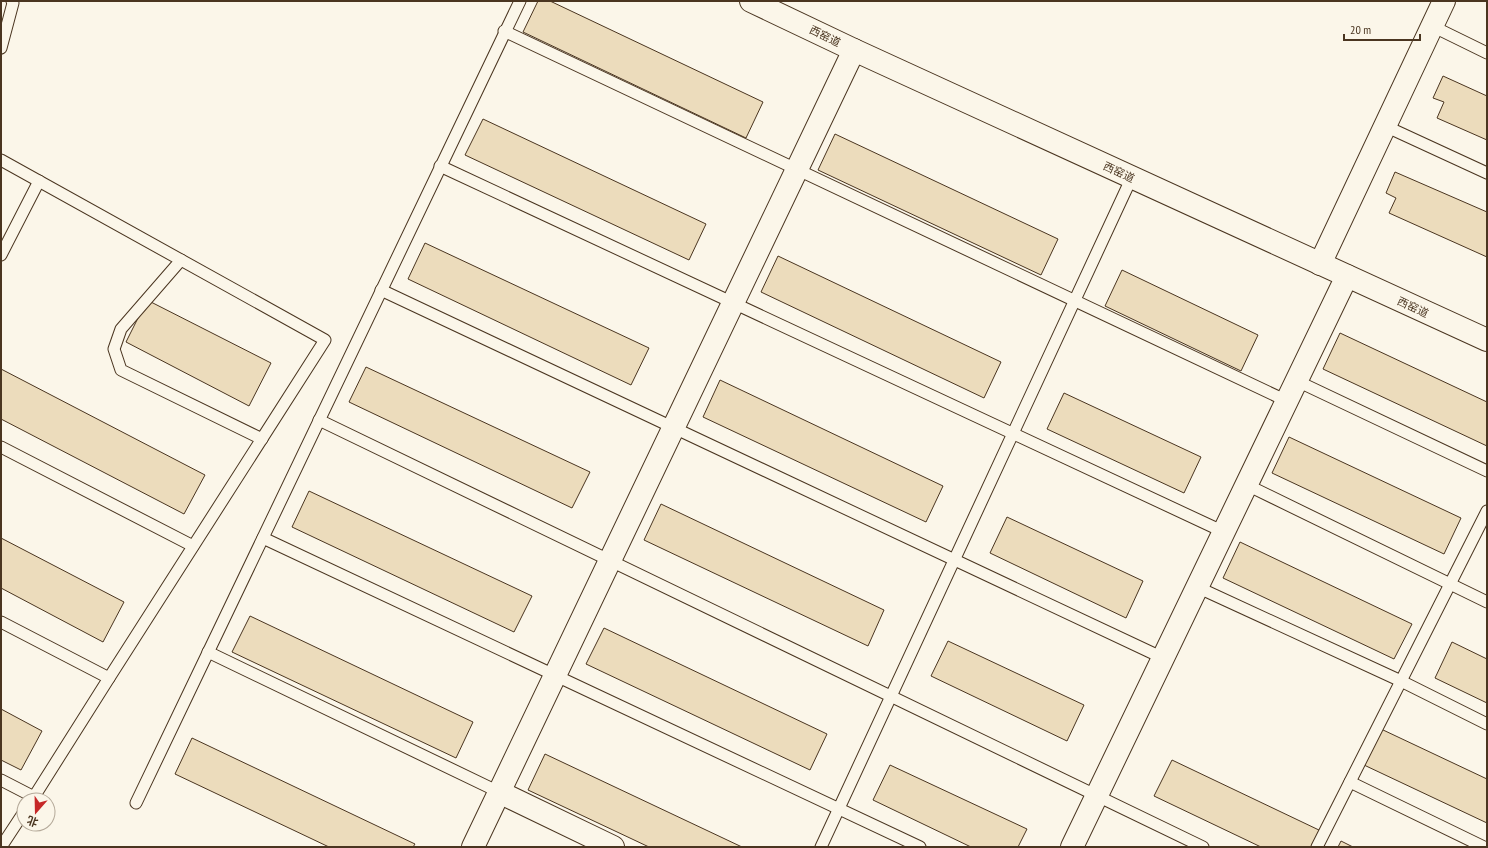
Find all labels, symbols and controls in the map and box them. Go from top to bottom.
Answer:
scale bar [1344,16,1420,42]
street label: 西窑道 [807,22,843,50]
text: 20 m [1350,22,1371,37]
street label: 西窑道 [1101,159,1137,185]
street label: 西窑道 [1395,294,1431,320]
north arrow [16,792,56,832]
text: 北 [25,813,40,830]

